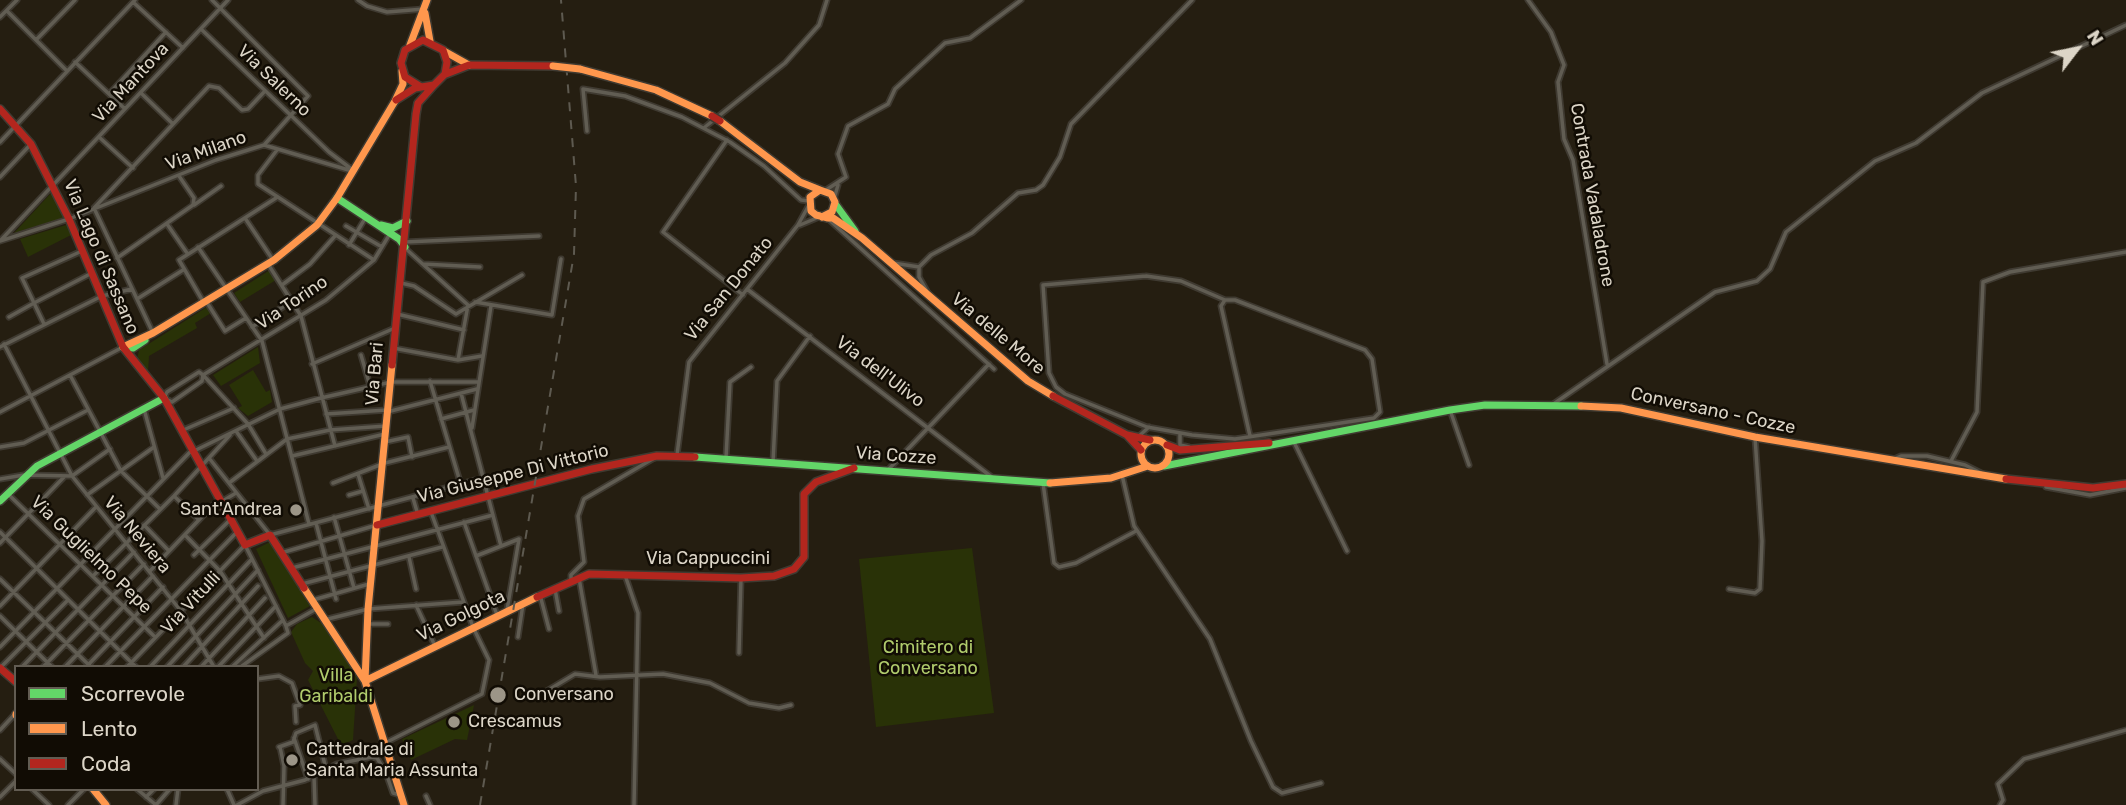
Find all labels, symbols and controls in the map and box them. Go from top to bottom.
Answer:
north arrow [2042,14,2112,84]
text: N [2082,26,2109,49]
street label: Via Mantova [88,38,174,128]
street label: Via Salerno [233,41,315,121]
street label: Contrada Vadaladrone [1565,101,1619,289]
street label: Via Milano [163,126,249,176]
street label: Via Lago di Sassano [59,176,143,338]
street label: Via San Donato [680,233,778,345]
street label: Via Torino [252,271,332,335]
street label: Via delle More [947,288,1049,380]
street label: Via dell'Ulivo [831,332,929,412]
street label: Via Bari [361,341,389,407]
street label: Conversano - Cozze [1629,383,1797,439]
street label: Via Giuseppe Di Vittorio [415,440,611,508]
street label: Via Cozze [855,442,937,470]
street label: Via Guglielmo Pepe [26,491,156,619]
street label: Via Neviera [99,492,175,578]
place label: Sant'Andrea [180,499,282,521]
marker: Sant'Andrea [288,502,304,518]
street label: Via Cappuccini [646,548,770,570]
street label: Via Vitulli [157,567,225,639]
street label: Via Golgota [413,585,509,647]
park label: Cimitero di Conversano [878,637,978,680]
legend [14,665,259,791]
park label: Villa Garibaldi [299,665,373,708]
text: Scorrevole [81,681,185,706]
place label: Conversano [514,684,614,706]
marker: Conversano [488,685,508,705]
place label: Crescamus [468,711,562,733]
marker: Crescamus [446,714,462,730]
text: Lento [81,716,137,741]
place label: Cattedrale di Santa Maria Assunta [306,739,478,782]
text: Coda [81,751,131,776]
marker: Cattedrale di Santa Maria Assunta [284,752,300,768]

